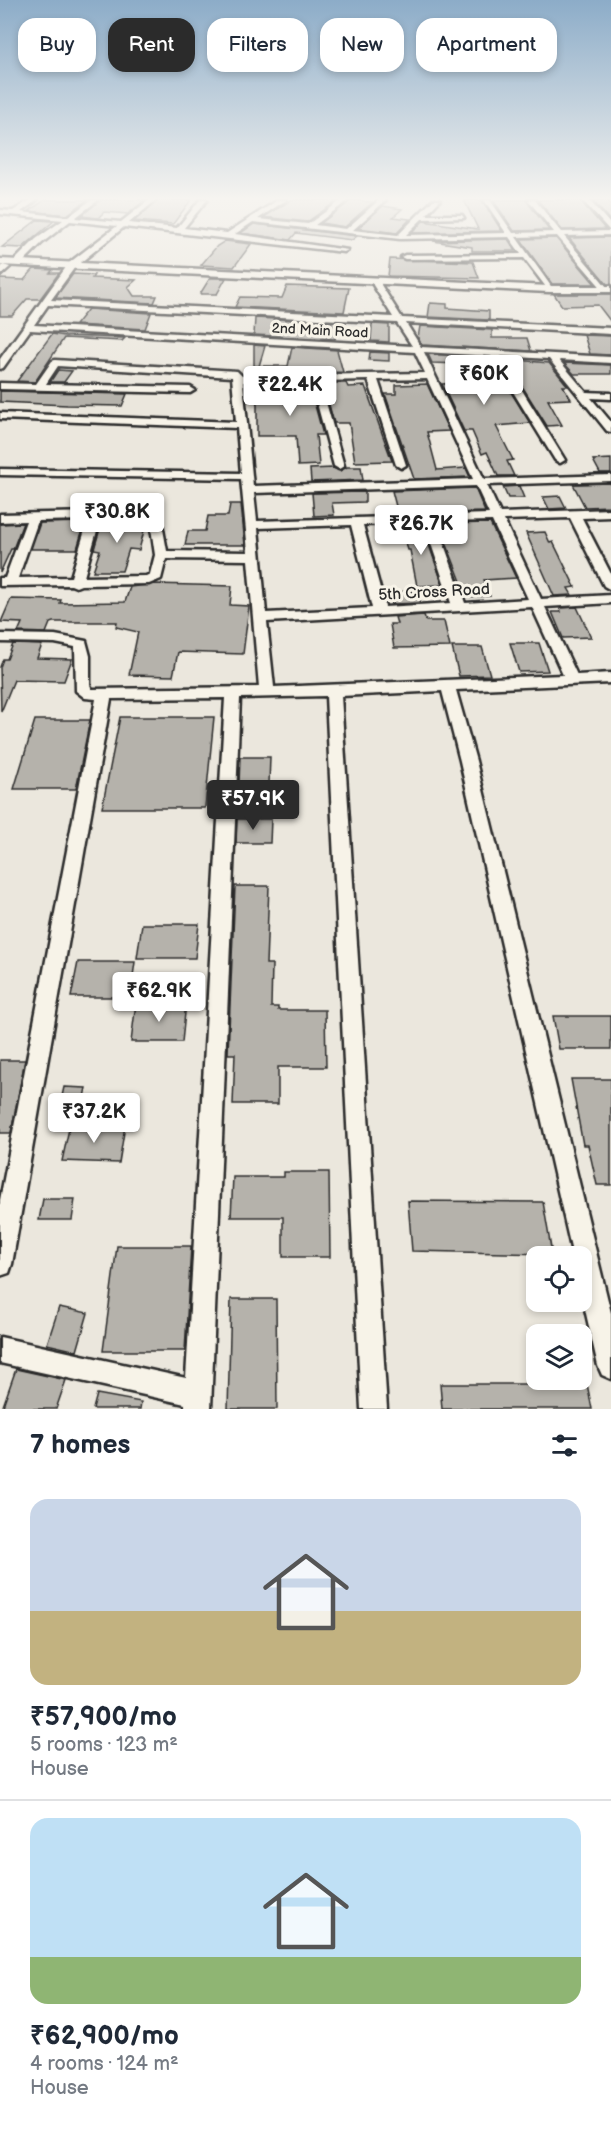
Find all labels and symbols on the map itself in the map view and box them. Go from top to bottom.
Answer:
street label: 2nd Main Road [271,319,369,342]
pin: ₹60K [448,355,520,406]
pin: ₹22.4K [241,366,339,417]
pin: ₹30.8K [68,493,166,544]
pin: ₹26.7K [372,505,470,556]
street label: 5th Cross Road [378,580,491,605]
pin: ₹57.9K [204,780,302,831]
pin: ₹62.9K [110,972,208,1023]
pin: ₹37.2K [45,1093,143,1144]

